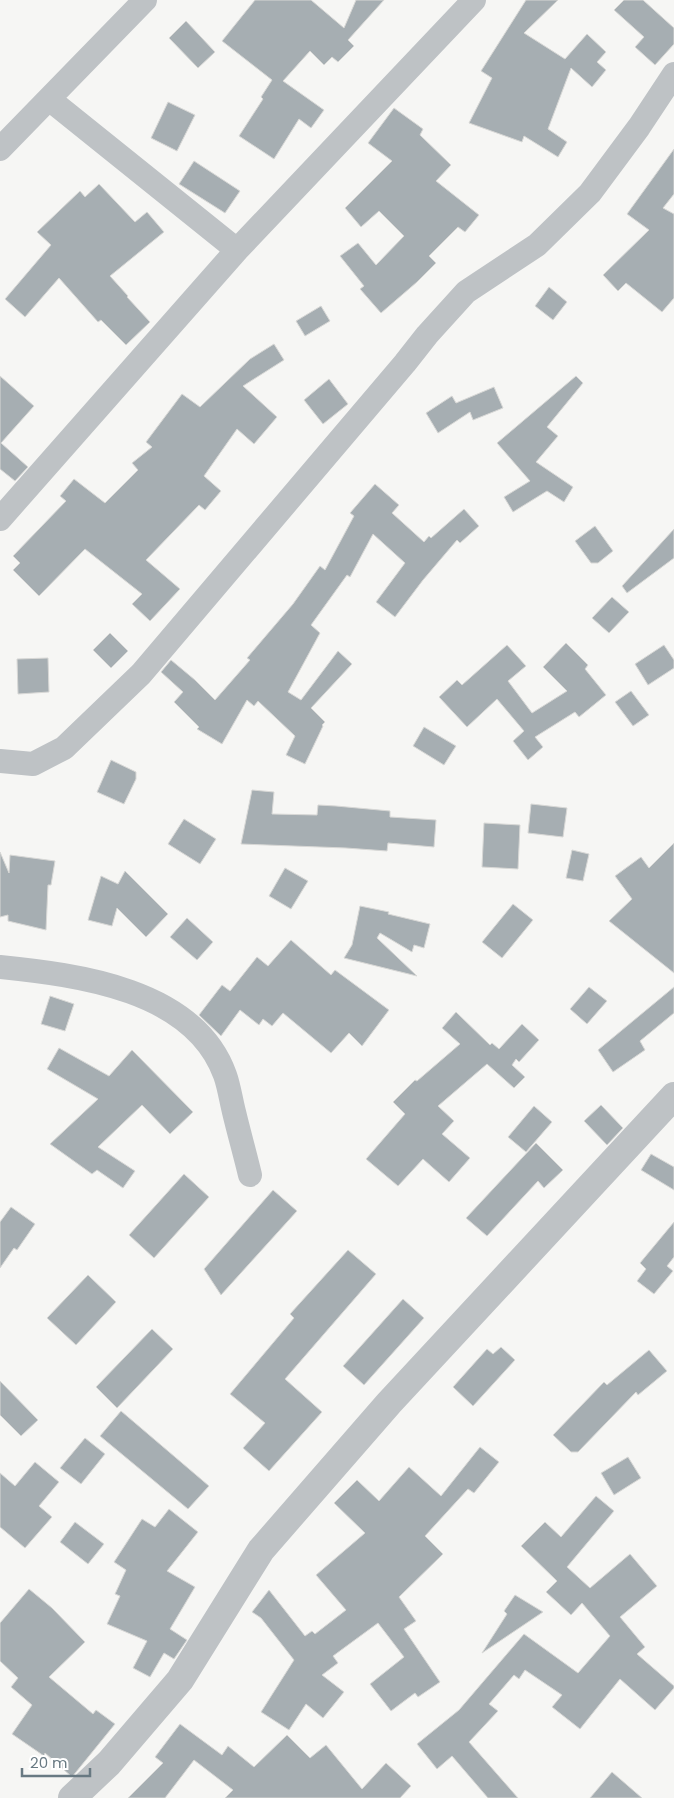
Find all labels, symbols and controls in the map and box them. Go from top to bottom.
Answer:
scale bar [22,1746,90,1778]
text: 20 m [30,1752,68,1773]

